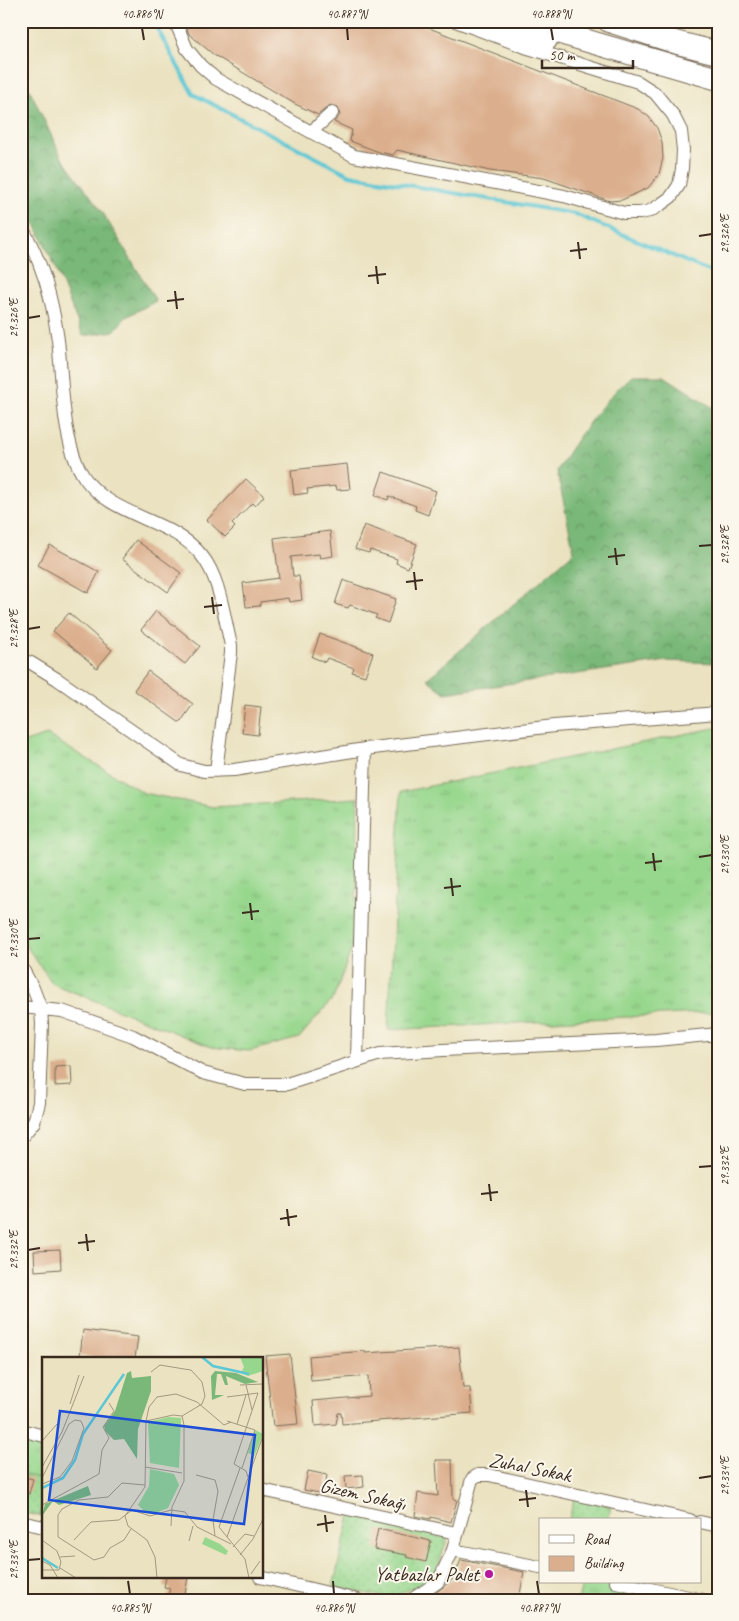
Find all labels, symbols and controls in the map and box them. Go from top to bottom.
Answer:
text: 40.886°N [122,6,164,22]
text: 40.887°N [327,6,369,22]
text: 40.888°N [531,6,573,22]
scale bar [542,38,633,70]
text: 50 m [549,46,576,65]
text: 29.326°E [717,213,733,254]
text: 29.326°E [6,297,22,338]
text: 29.328°E [717,524,733,565]
text: 29.328°E [6,608,22,649]
text: 29.330°E [717,834,733,875]
text: 29.330°E [6,918,22,959]
text: 29.332°E [717,1145,733,1186]
text: 29.332°E [6,1229,22,1270]
inset map [42,1357,264,1578]
street label: Zuhal Sokak [487,1447,575,1488]
text: 29.334°E [717,1455,733,1496]
street label: Gizem Sokağı [318,1472,409,1517]
legend [539,1518,702,1584]
text: Road [584,1530,611,1549]
text: 29.334°E [6,1539,22,1580]
text: Building [584,1554,624,1573]
place label: Yatbazlar Palet [375,1562,481,1587]
marker: Yatbazlar Palet [483,1568,495,1580]
text: 40.885°N [110,1600,152,1616]
text: 40.886°N [314,1600,356,1616]
text: 40.887°N [519,1600,561,1616]

